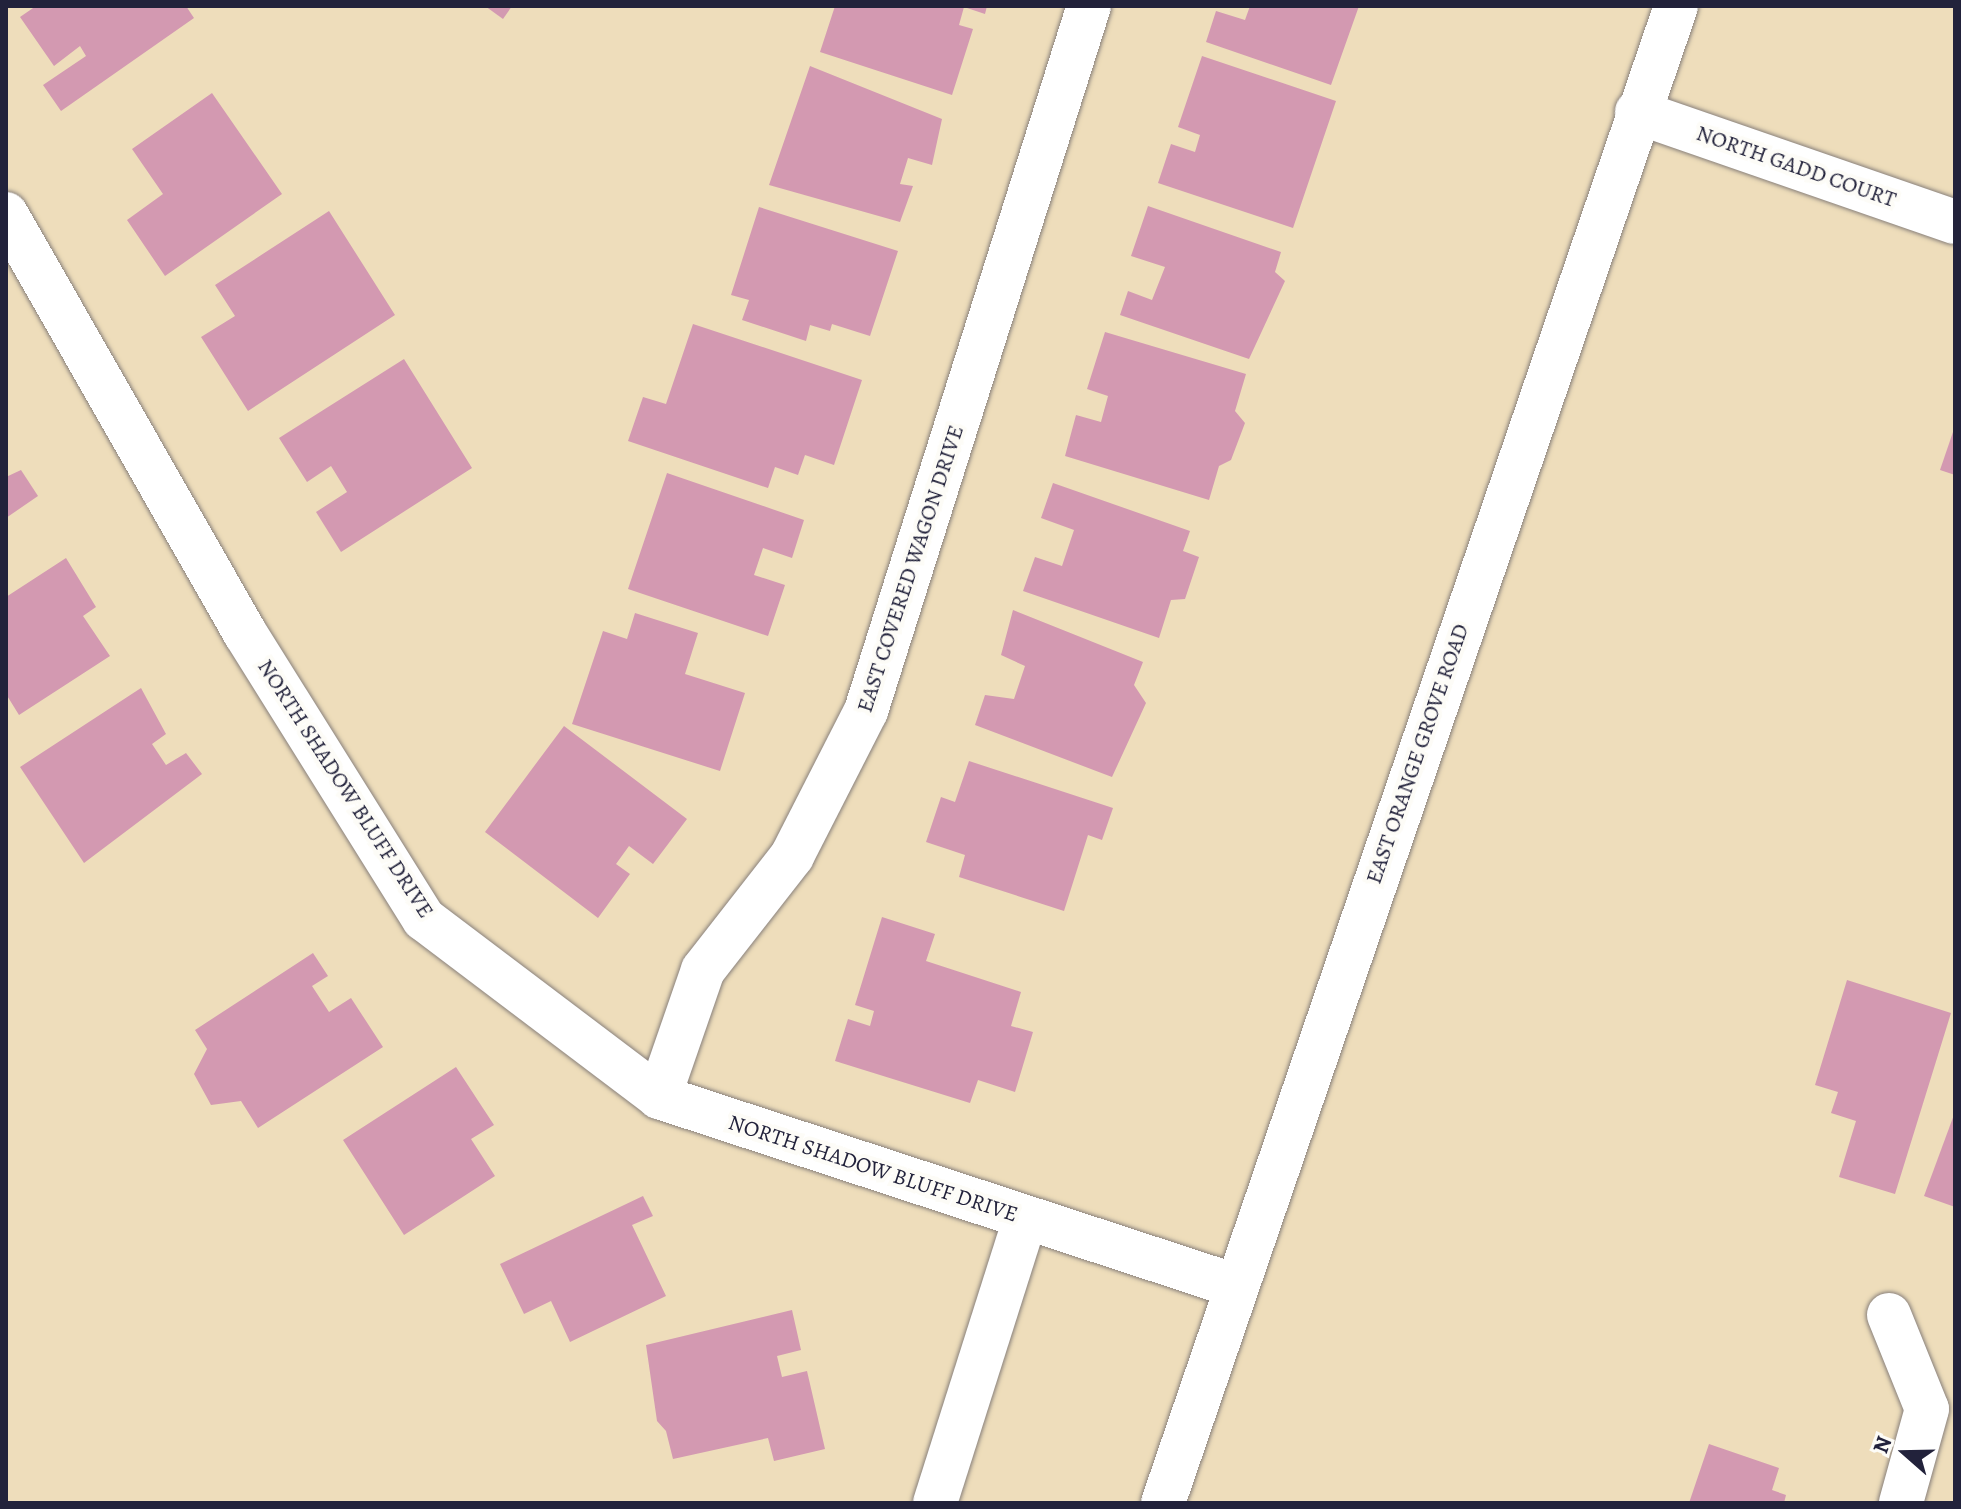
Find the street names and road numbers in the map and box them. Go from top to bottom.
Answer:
street label: NORTH GADD COURT [1693,120,1899,214]
street label: EAST COVERED WAGON DRIVE [852,422,970,716]
street label: EAST ORANGE GROVE ROAD [1361,621,1475,887]
street label: NORTH SHADOW BLUFF DRIVE [252,655,438,923]
street label: NORTH SHADOW BLUFF DRIVE [725,1110,1021,1228]

